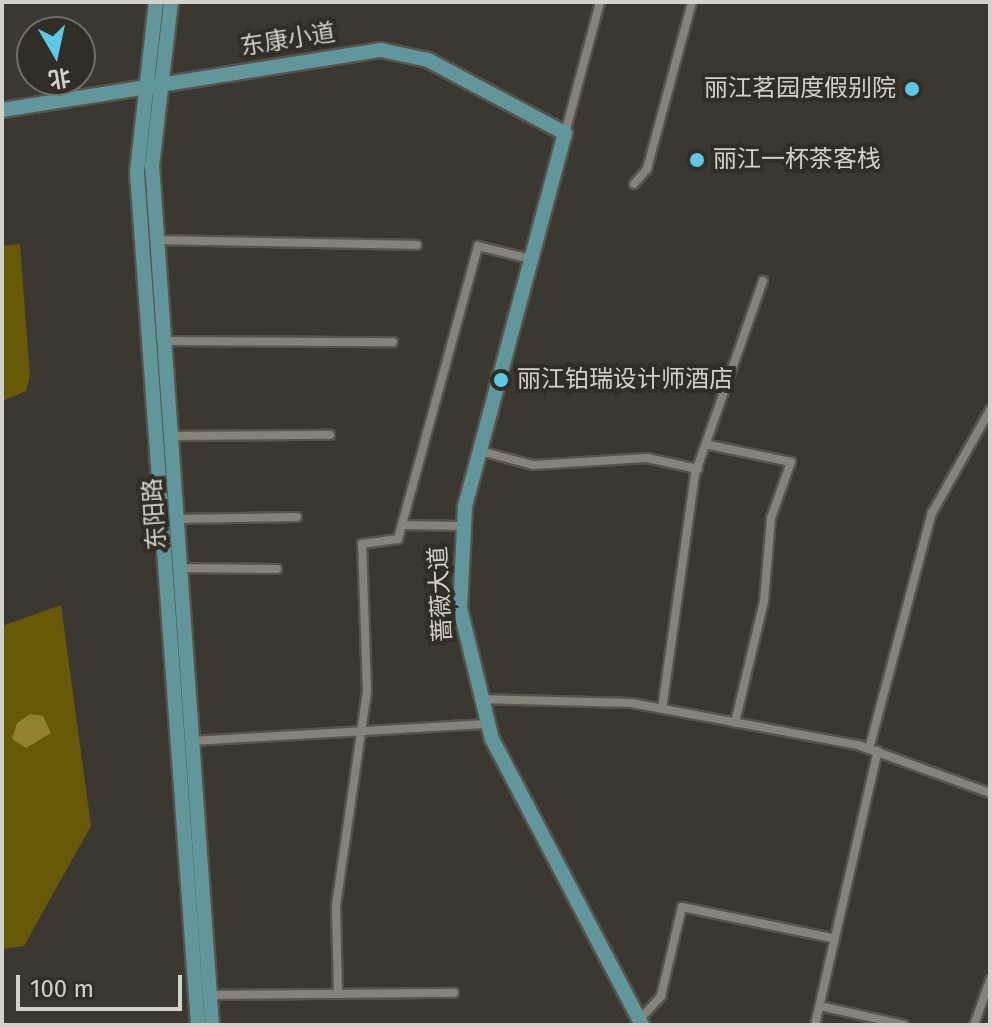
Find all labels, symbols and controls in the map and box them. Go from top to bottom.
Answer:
north arrow [16,16,96,96]
street label: 东康小道 [238,18,338,62]
text: 北 [47,63,73,93]
place label: 丽江茗园度假别院 [704,75,896,103]
marker: 丽江茗园度假别院 [903,80,921,98]
place label: 丽江一杯茶客栈 [713,146,881,174]
marker: 丽江一杯茶客栈 [688,151,706,169]
place label: 丽江铂瑞设计师酒店 [517,366,733,394]
marker: 丽江铂瑞设计师酒店 [492,371,510,389]
street label: 东阳路 [138,477,172,551]
street label: 蔷薇大道 [424,545,458,643]
scale bar [20,959,186,1009]
text: 100 m [30,975,94,1003]

